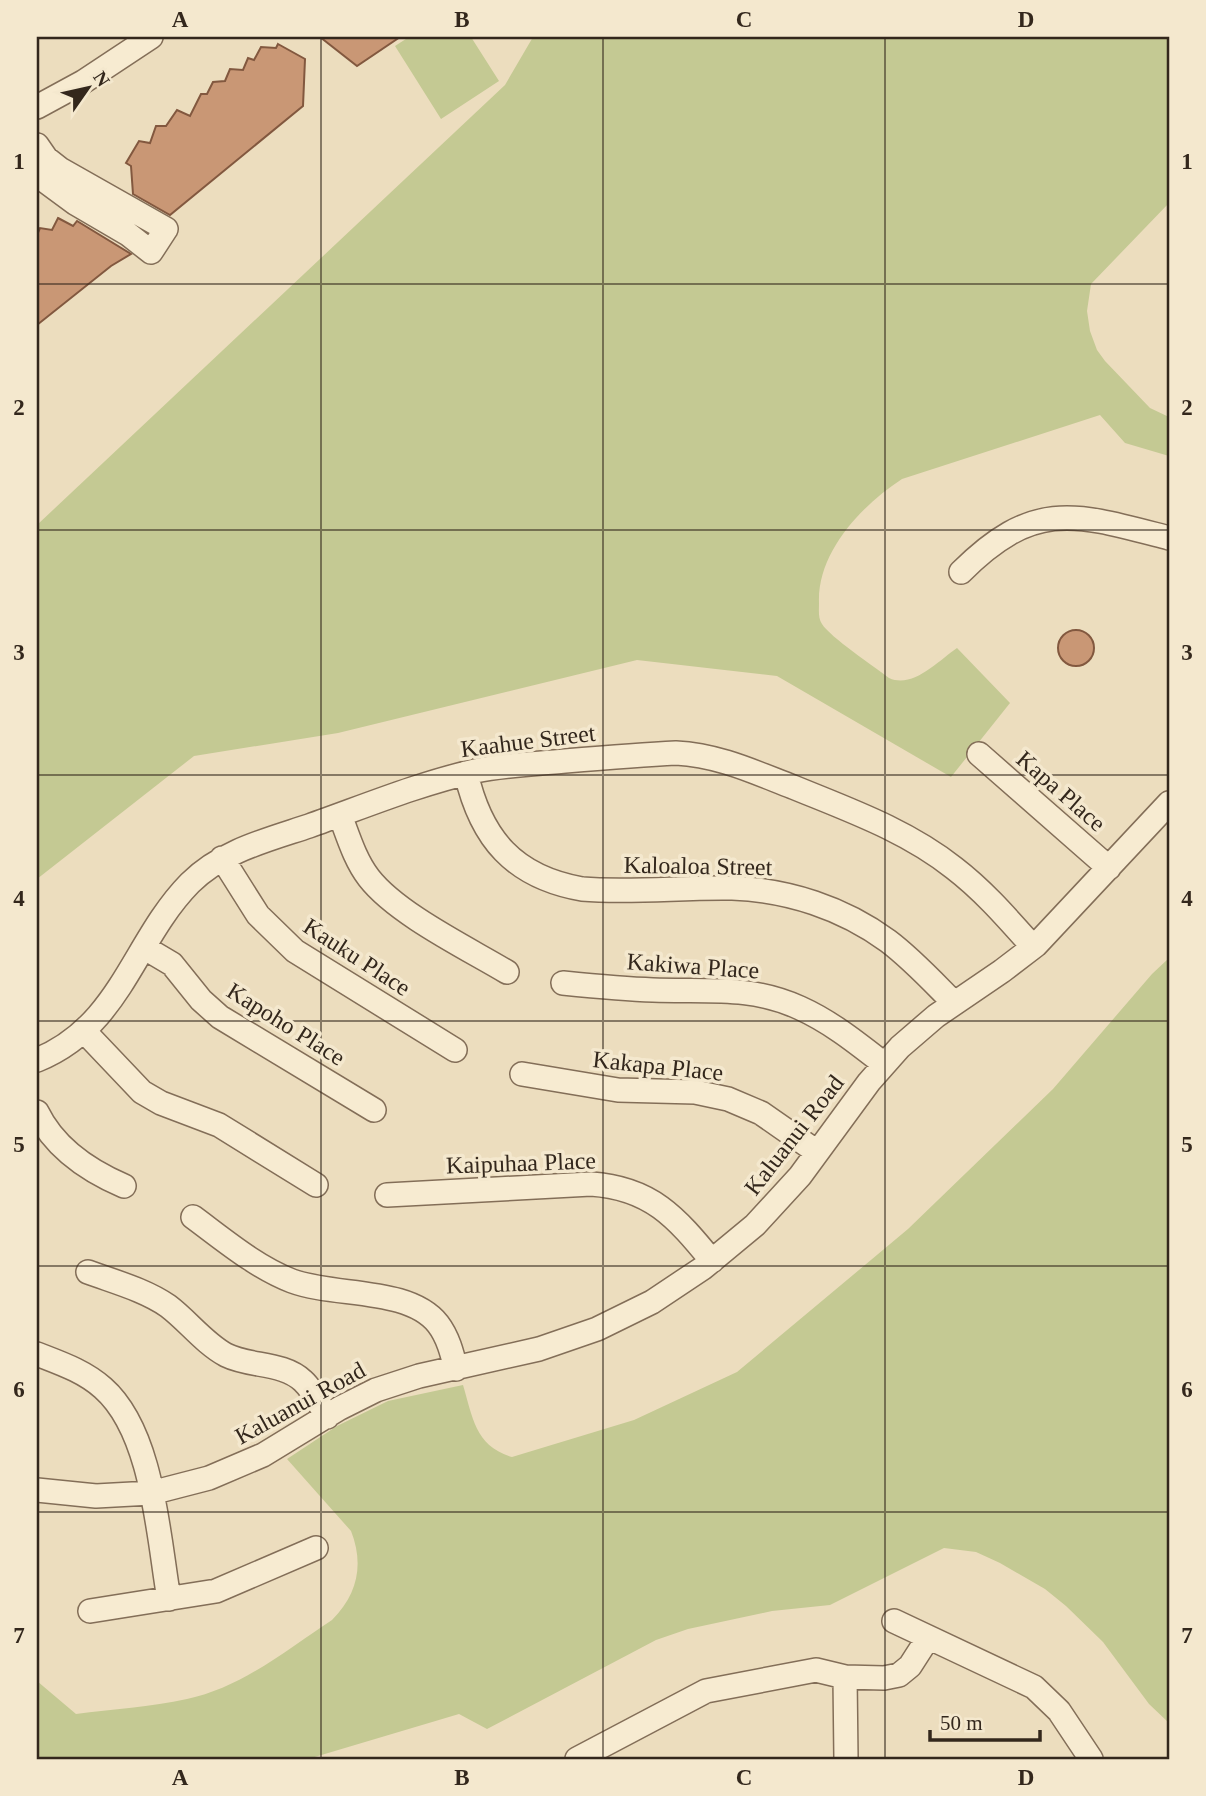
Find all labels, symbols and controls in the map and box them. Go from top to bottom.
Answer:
text: A [172,7,189,32]
text: B [454,7,470,32]
text: C [736,7,752,32]
text: D [1018,7,1034,32]
north arrow [52,52,122,122]
text: N [89,67,114,91]
text: 1 [13,149,25,174]
text: 1 [1181,149,1193,174]
text: 2 [13,395,25,420]
text: 2 [1181,395,1193,420]
text: 3 [13,640,25,665]
text: 3 [1181,640,1193,665]
street label: Kaahue Street [459,720,597,762]
street label: Kapa Place [1011,746,1111,836]
street label: Kaloaloa Street [623,852,773,880]
text: 4 [13,886,25,911]
text: 4 [1181,886,1193,911]
street label: Kauku Place [299,913,415,1001]
street label: Kakiwa Place [626,948,760,984]
street label: Kapoho Place [222,977,350,1071]
street label: Kakapa Place [591,1046,725,1086]
street label: Kaluanui Road [739,1070,849,1200]
text: 5 [13,1132,25,1157]
text: 5 [1181,1132,1193,1157]
street label: Kaipuhaa Place [446,1147,596,1179]
street label: Kaluanui Road [230,1357,370,1449]
text: 6 [13,1377,25,1402]
text: 6 [1181,1377,1193,1402]
text: 7 [13,1623,25,1648]
text: 7 [1181,1623,1193,1648]
scale bar [930,1698,1040,1742]
text: 50 m [940,1711,983,1735]
text: A [172,1765,189,1790]
text: B [454,1765,470,1790]
text: C [736,1765,752,1790]
text: D [1018,1765,1034,1790]

